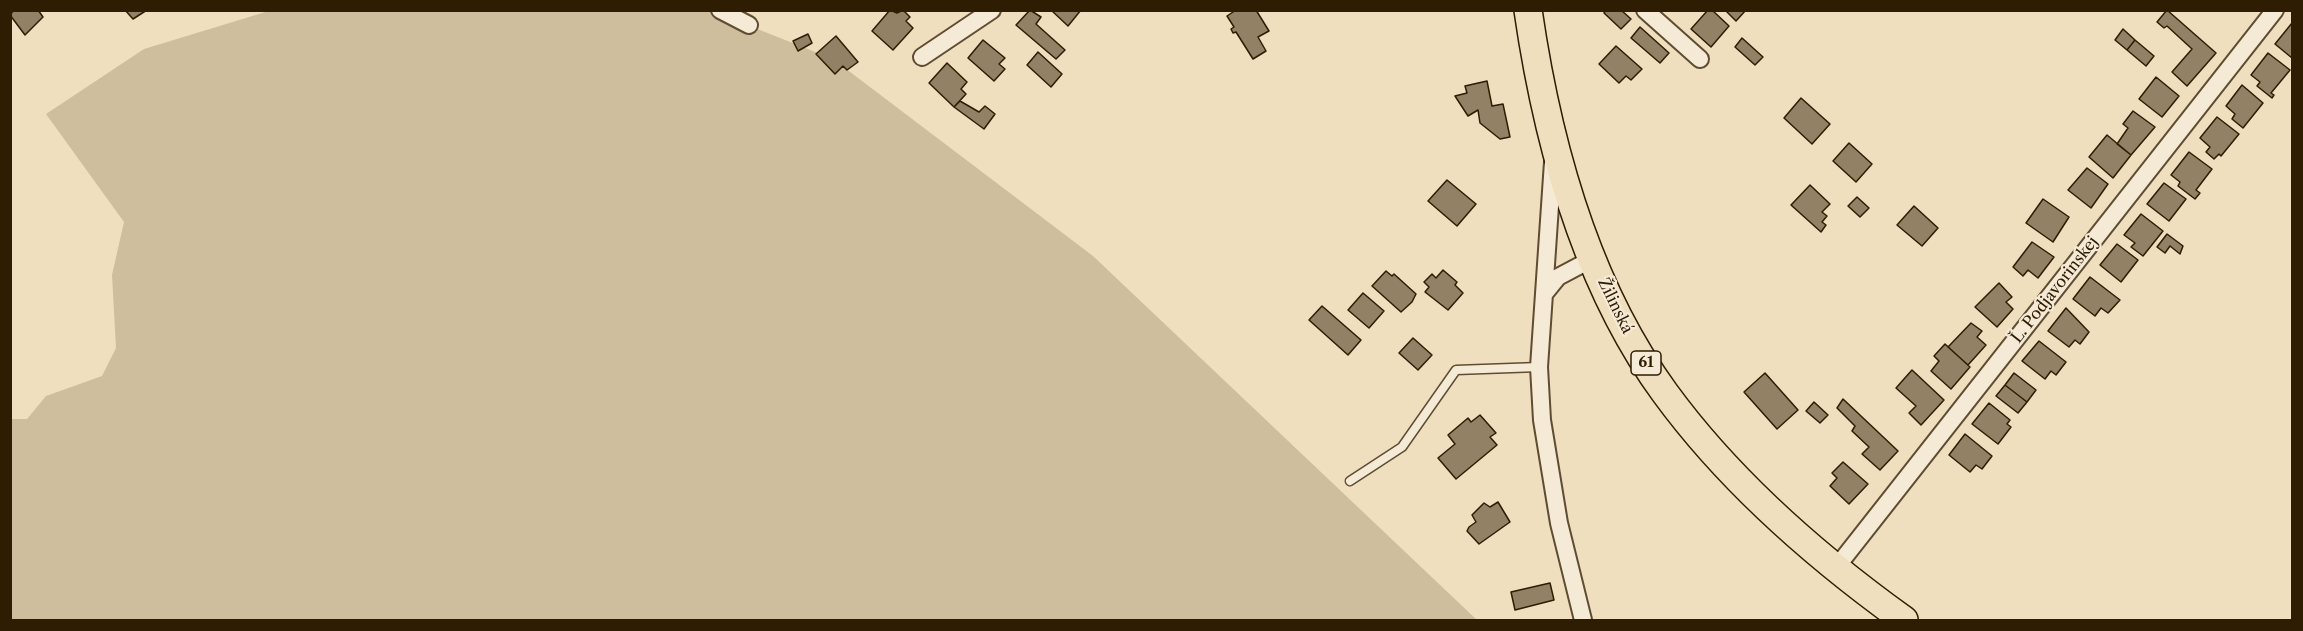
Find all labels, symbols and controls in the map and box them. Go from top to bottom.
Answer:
street label: Ľ. Podjavorinskej [2007,233,2103,347]
street label: Žilinská [1593,275,1637,337]
road number: 61 [1631,351,1661,375]

